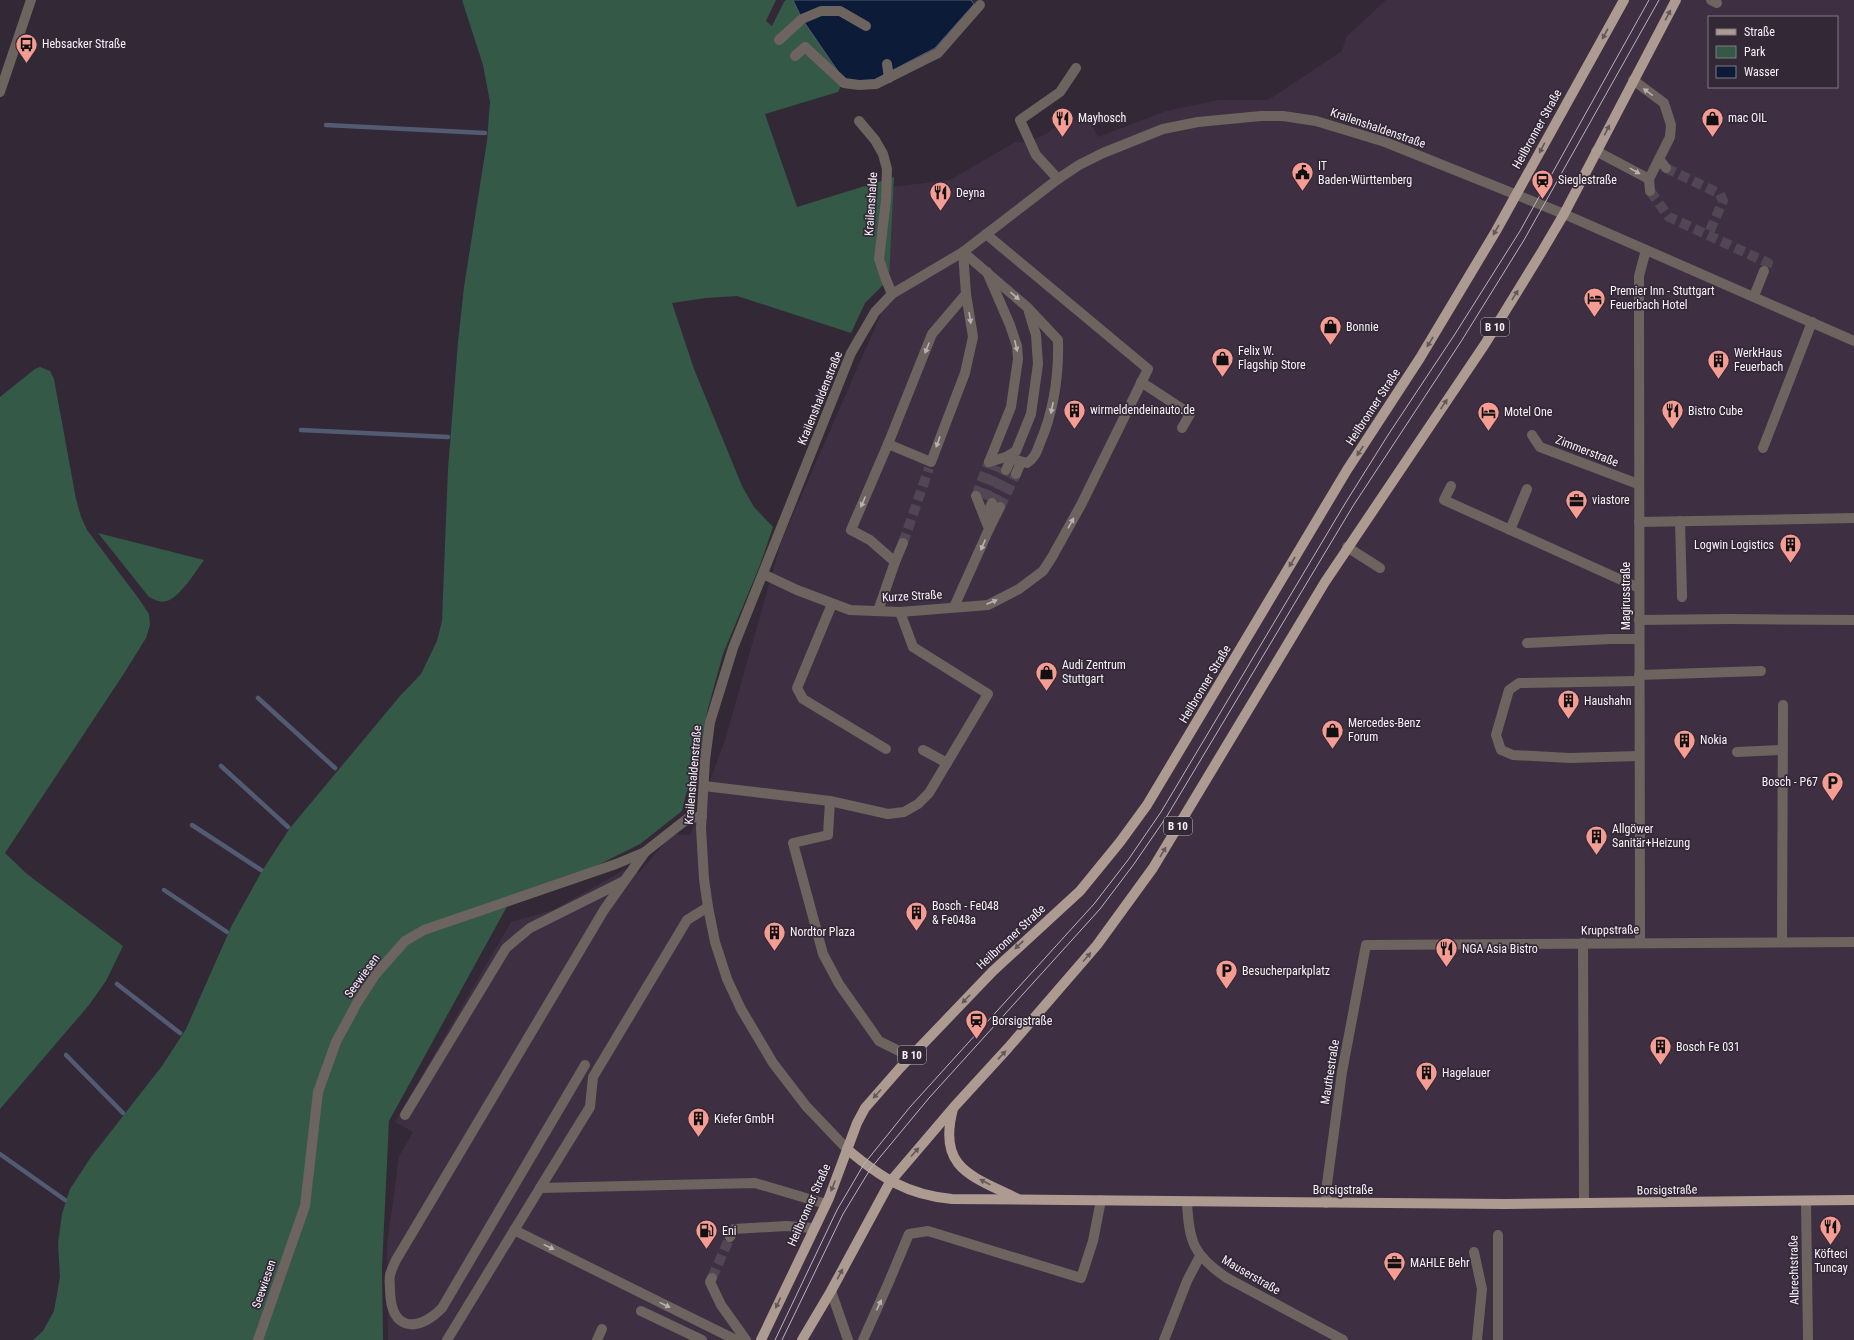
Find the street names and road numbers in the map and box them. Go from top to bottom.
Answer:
street label: Heilbronner Straße [1509,87,1565,171]
street label: Krailenshaldenstraße [1328,105,1428,151]
street label: Krailenshalde [862,171,880,236]
road number: B 10 [1481,318,1509,336]
street label: Krailenshaldenstraße [795,349,845,447]
street label: Heilbronner Straße [1343,366,1403,448]
street label: Zimmerstraße [1553,433,1621,470]
street label: Magirusstraße [1619,561,1633,630]
street label: Kurze Straße [882,587,943,605]
street label: Heilbronner Straße [1176,642,1234,726]
street label: Krailenshaldenstraße [682,724,704,825]
road number: B 10 [1164,817,1192,835]
street label: Heilbronner Straße [974,901,1048,972]
street label: Kruppstraße [1581,922,1639,938]
street label: Seewiesen [341,951,383,1001]
street label: Mauthestraße [1318,1038,1342,1106]
road number: B 10 [898,1046,926,1064]
street label: Heilbronner Straße [785,1161,834,1248]
street label: Borsigstraße [1637,1182,1698,1198]
street label: Borsigstraße [1313,1183,1374,1197]
street label: Albrechtstraße [1786,1235,1802,1305]
street label: Mauserstraße [1219,1253,1283,1298]
street label: Seewiesen [249,1258,279,1310]

